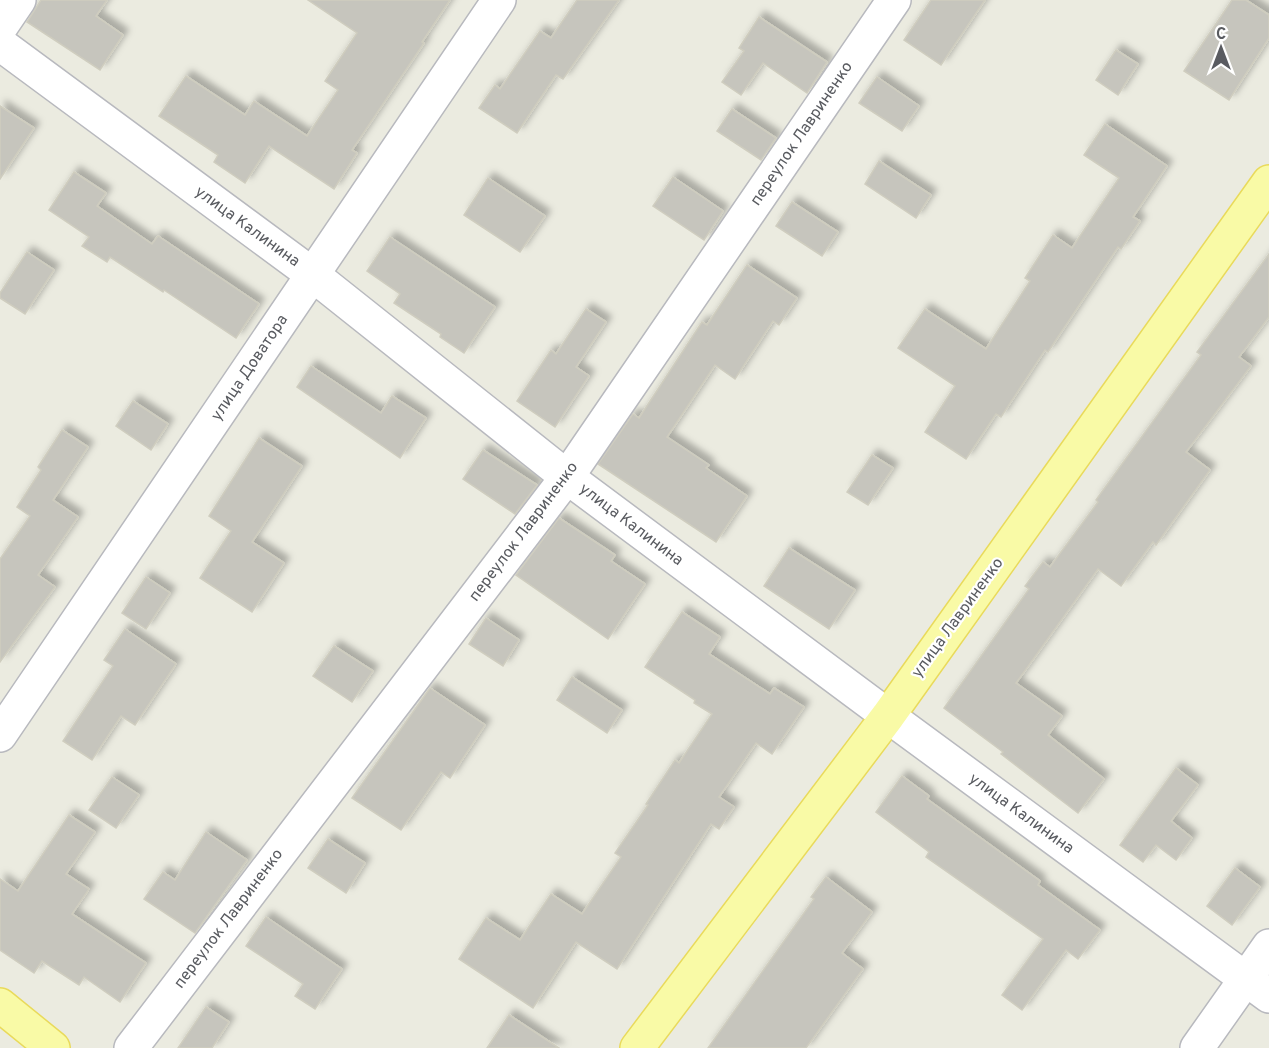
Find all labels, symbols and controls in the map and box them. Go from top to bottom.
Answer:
north arrow [1191,18,1251,78]
text: С [1216,25,1226,45]
street label: переулок Лавриненко [746,58,858,210]
street label: улица Калинина [190,182,304,272]
street label: улица Доватора [207,311,293,425]
street label: переулок Лавриненко [465,458,583,606]
street label: улица Калинина [575,479,687,571]
street label: улица Лавриненко [908,554,1008,682]
street label: улица Калинина [964,769,1078,859]
street label: переулок Лавриненко [170,845,288,993]

